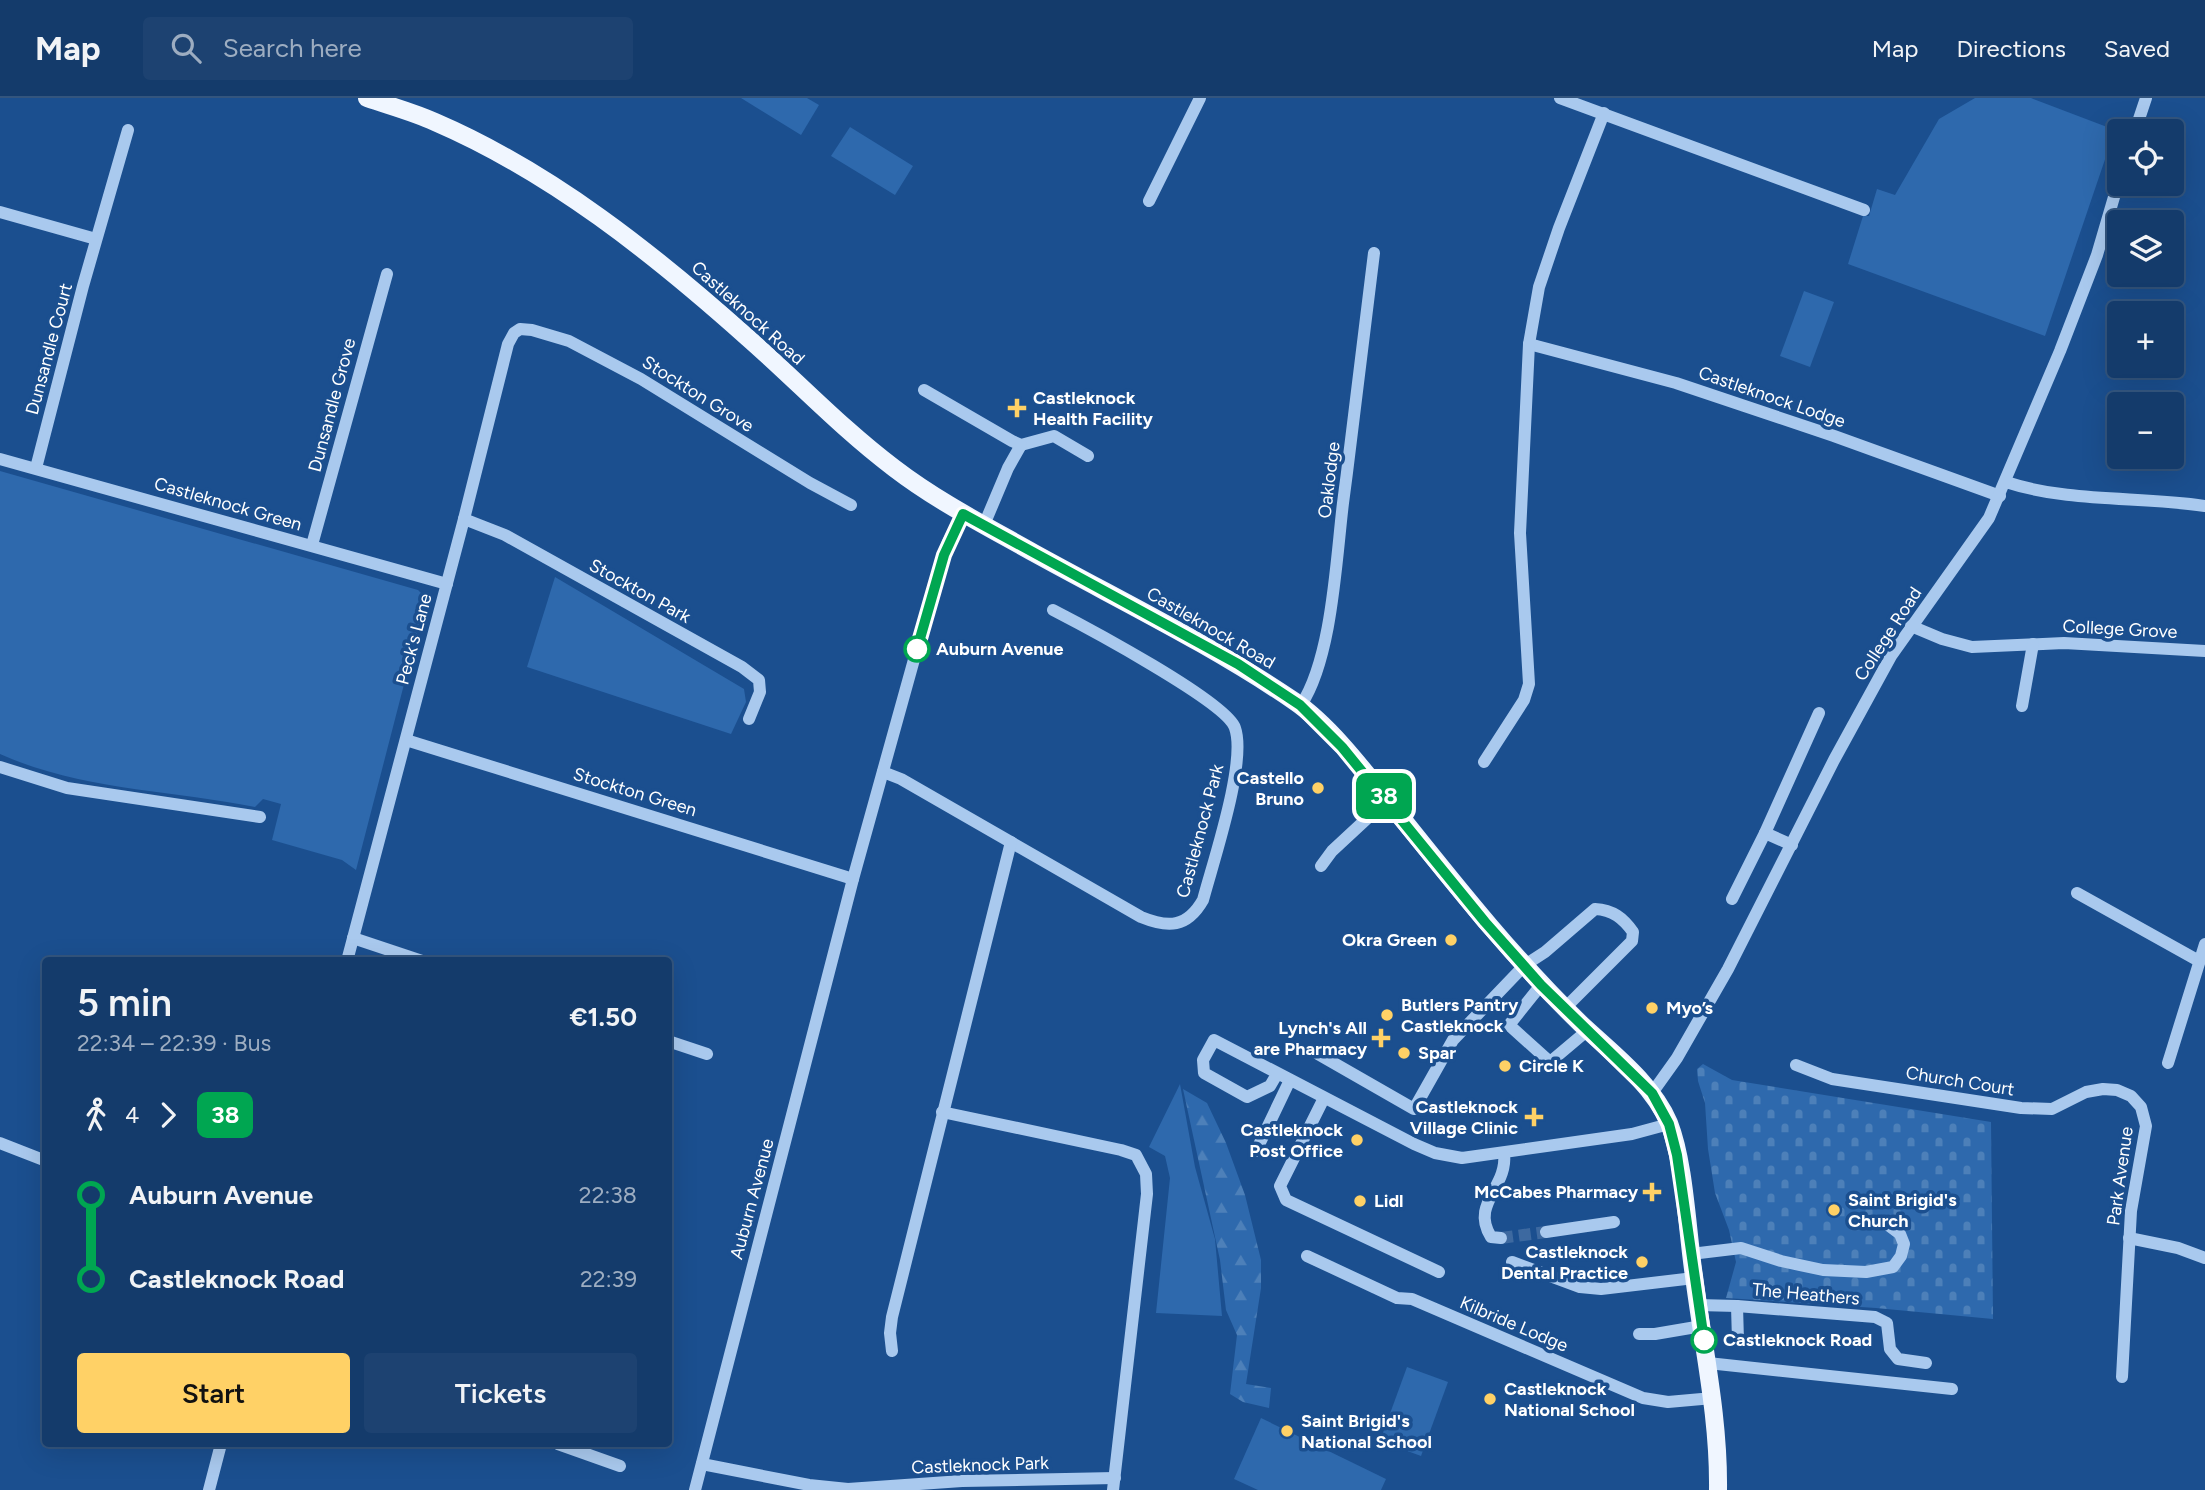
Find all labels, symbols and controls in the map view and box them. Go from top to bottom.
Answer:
search box [143,17,633,80]
text: Map [35,29,101,68]
icon: search [167,29,205,67]
text: Search here [223,32,362,64]
text: Map [1872,34,1918,63]
text: Directions [1956,34,2066,63]
text: Saved [2104,34,2170,63]
map controls [2107,119,2184,469]
button: locate [2107,119,2184,196]
button: layers [2107,210,2184,287]
street label: Castleknock Road [687,256,809,370]
street label: Dunsandle Court [21,281,77,417]
button: + [2107,301,2184,378]
street label: Dunsandle Grove [304,335,361,474]
street label: Stockton Grove [638,351,758,437]
street label: Castleknock Lodge [1696,362,1849,433]
place label: Castleknock Health Facility [1033,387,1154,430]
button: − [2107,392,2184,469]
marker: Castleknock Health Facility [1007,398,1027,418]
street label: Oaklodge [1313,440,1345,520]
street label: Castleknock Green [152,472,304,536]
street label: Stockton Park [585,554,695,628]
street label: Castleknock Road [1143,582,1279,674]
street label: College Road [1850,583,1926,685]
street label: Peck's Lane [391,591,437,687]
street label: College Grove [2062,615,2178,643]
marker: Auburn Avenue [904,636,930,662]
place label: Auburn Avenue [936,638,1064,660]
street label: Castleknock Park [1172,761,1228,900]
street label: Stockton Green [571,763,699,821]
place label: Castello Bruno [1237,767,1304,810]
line badge: 38 [1352,773,1416,819]
marker: Castello Bruno [1310,780,1326,796]
text: 38 [1370,781,1398,810]
place label: Okra Green [1342,929,1437,951]
marker: Okra Green [1443,932,1459,948]
text: 5 min [77,980,172,1026]
place label: Butlers Pantry Castleknock [1401,994,1519,1037]
place label: Myo’s [1666,997,1713,1019]
marker: Myo’s [1644,1000,1660,1016]
text: €1.50 [570,1001,637,1033]
marker: Butlers Pantry Castleknock [1379,1007,1395,1023]
place label: Lynch's All are Pharmacy [1254,1017,1368,1060]
text: 22:34 – 22:39 · Bus [77,1029,271,1057]
marker: Lynch's All are Pharmacy [1373,1030,1389,1046]
place label: Spar [1418,1042,1456,1064]
marker: Spar [1396,1045,1412,1061]
place label: Circle K [1519,1055,1584,1077]
marker: Circle K [1497,1058,1513,1074]
street label: Church Court [1904,1062,2016,1100]
icon: walk [77,1096,115,1134]
icon: forward [149,1096,187,1134]
place label: Castleknock Village Clinic [1410,1096,1518,1139]
text: 38 [211,1100,239,1129]
text: 4 [125,1101,139,1129]
marker: Castleknock Village Clinic [1524,1107,1544,1127]
place label: Castleknock Post Office [1240,1119,1343,1162]
street label: Park Avenue [2102,1125,2138,1227]
marker: Castleknock Post Office [1349,1132,1365,1148]
street label: Auburn Avenue [725,1136,779,1262]
text: Auburn Avenue [129,1179,313,1211]
text: 22:38 [579,1181,637,1209]
place label: McCabes Pharmacy [1474,1181,1639,1203]
marker: McCabes Pharmacy [1644,1184,1660,1200]
place label: Saint Brigid's Church [1848,1189,1957,1232]
place label: Lidl [1374,1190,1404,1212]
marker: Lidl [1352,1193,1368,1209]
marker: Saint Brigid's Church [1826,1202,1842,1218]
place label: Castleknock Dental Practice [1501,1241,1628,1284]
marker: Castleknock Dental Practice [1634,1254,1650,1270]
text: Castleknock Road [129,1263,345,1295]
text: 22:39 [580,1265,637,1293]
street label: The Heathers [1751,1278,1861,1310]
street label: Kilbride Lodge [1457,1291,1572,1357]
marker: Castleknock Road [1691,1327,1717,1353]
place label: Castleknock Road [1723,1329,1872,1351]
button: Start [77,1353,350,1433]
button: Tickets [364,1353,637,1433]
place label: Castleknock National School [1504,1378,1635,1421]
marker: Castleknock National School [1482,1391,1498,1407]
place label: Saint Brigid's National School [1301,1410,1432,1453]
marker: Saint Brigid's National School [1279,1423,1295,1439]
street label: Castleknock Park [911,1452,1049,1478]

